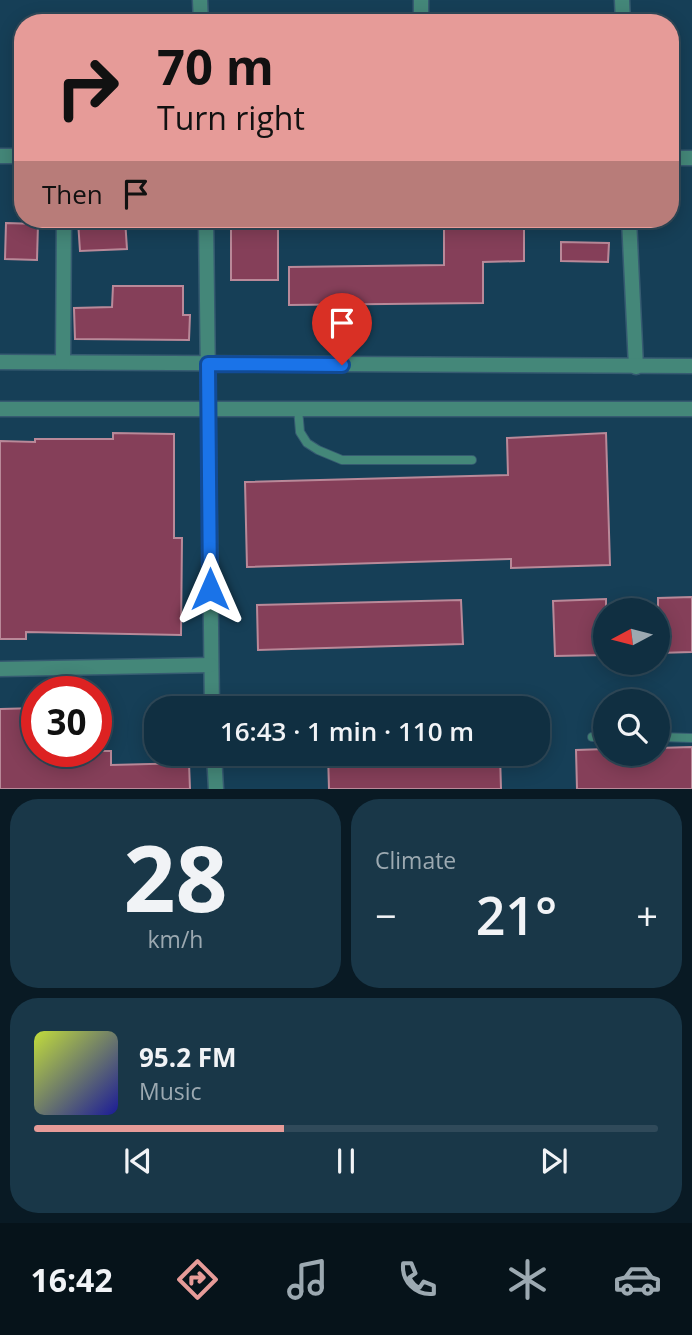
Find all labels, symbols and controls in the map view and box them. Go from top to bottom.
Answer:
text: 70 m [157,33,274,99]
icon: right [42,42,133,133]
text: Turn right [157,96,305,139]
icon: arrive [117,175,155,213]
text: Then [42,176,103,212]
pin [312,293,372,365]
icon: arrive [323,304,361,342]
position arrow [173,552,247,626]
north arrow [593,598,670,676]
map controls [593,598,670,766]
speed limit sign: 30 [21,676,112,767]
button: search [593,689,670,766]
text: 16:43 · 1 min · 110 m [220,713,474,749]
text: 28 [123,815,228,939]
text: Climate [375,844,456,876]
text: 21° [476,879,557,950]
text: − [375,889,397,941]
text: + [636,889,658,941]
text: km/h [148,923,203,955]
text: 95.2 FM [139,1039,237,1075]
text: Music [139,1075,202,1107]
icon: previous [119,1142,157,1180]
icon: pause [327,1142,365,1180]
icon: next [535,1142,573,1180]
icon: directions [173,1255,222,1304]
icon: music [283,1255,332,1304]
icon: phone [393,1255,442,1304]
icon: climate [503,1255,552,1304]
icon: car [613,1255,662,1304]
text: 16:42 [30,1258,113,1301]

